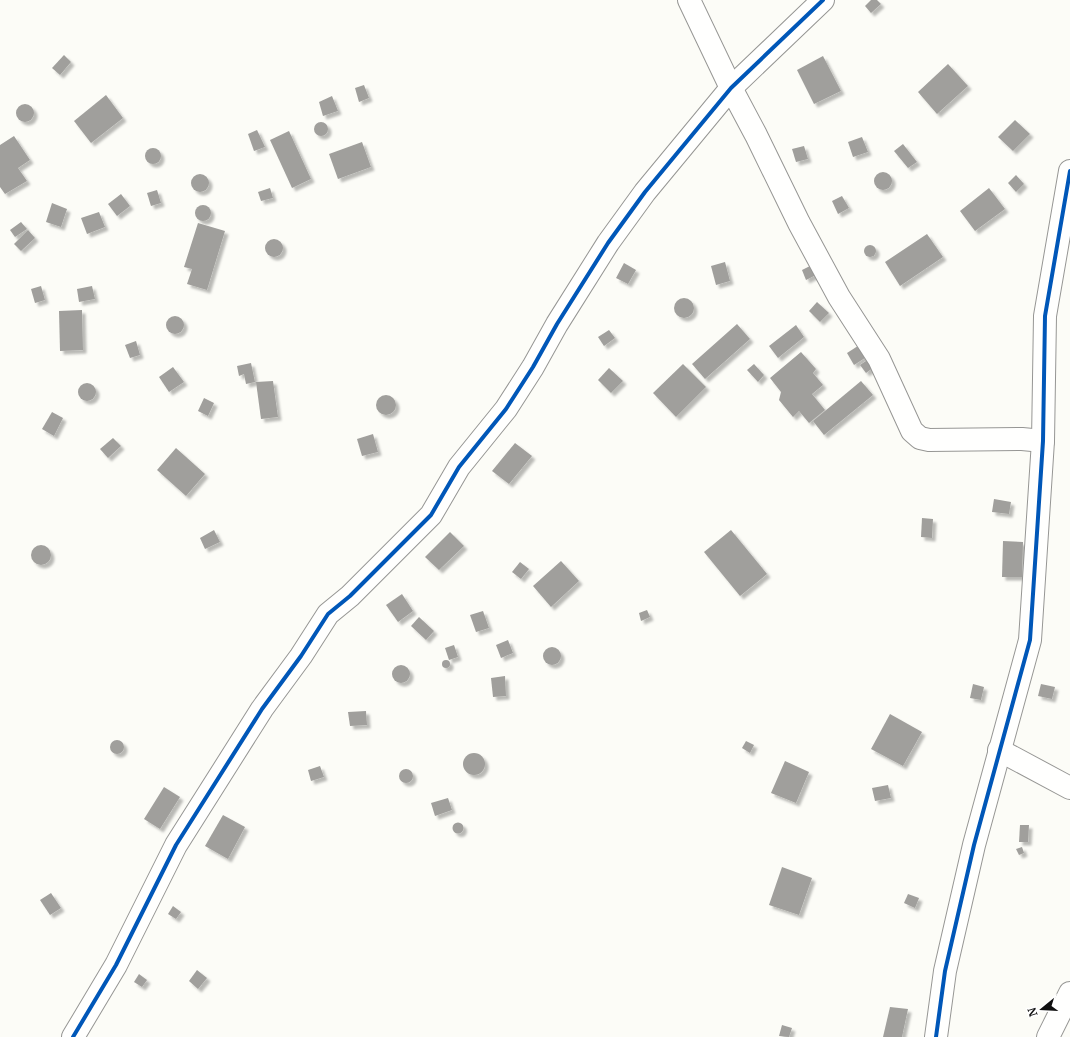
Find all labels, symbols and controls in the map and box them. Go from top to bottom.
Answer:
north arrow [1022,989,1062,1029]
text: N [1024,1006,1040,1018]

